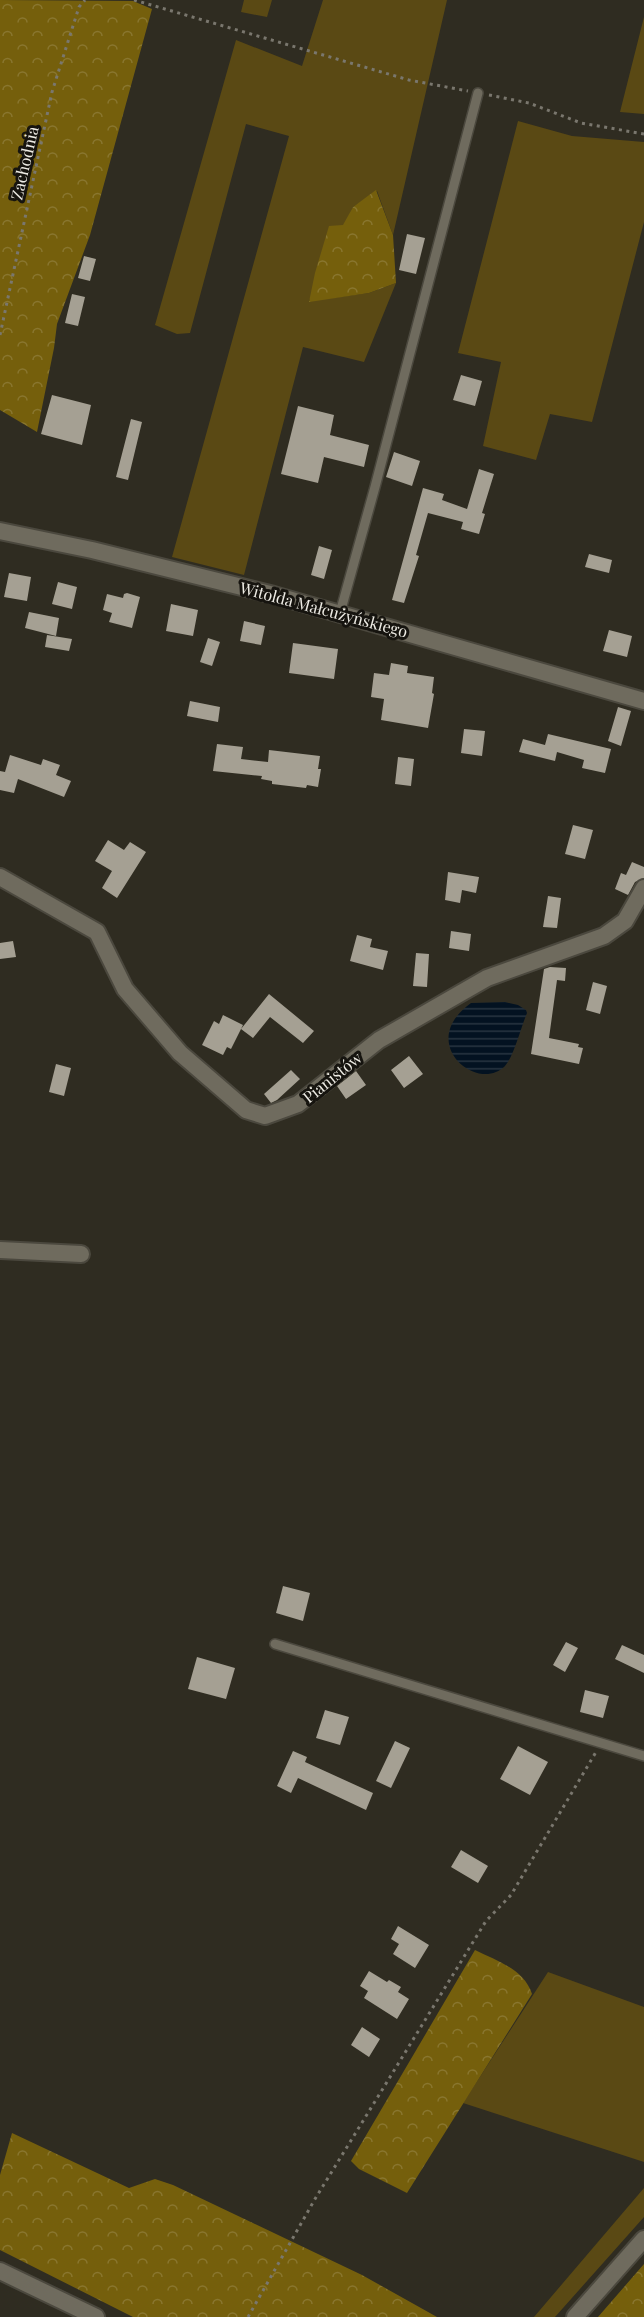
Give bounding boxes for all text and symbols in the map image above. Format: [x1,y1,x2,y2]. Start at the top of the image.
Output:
street label: Zachodnia [5,124,43,202]
street label: Witolda Małcużyńskiego [237,576,410,642]
street label: Pianistów [298,1046,366,1107]

